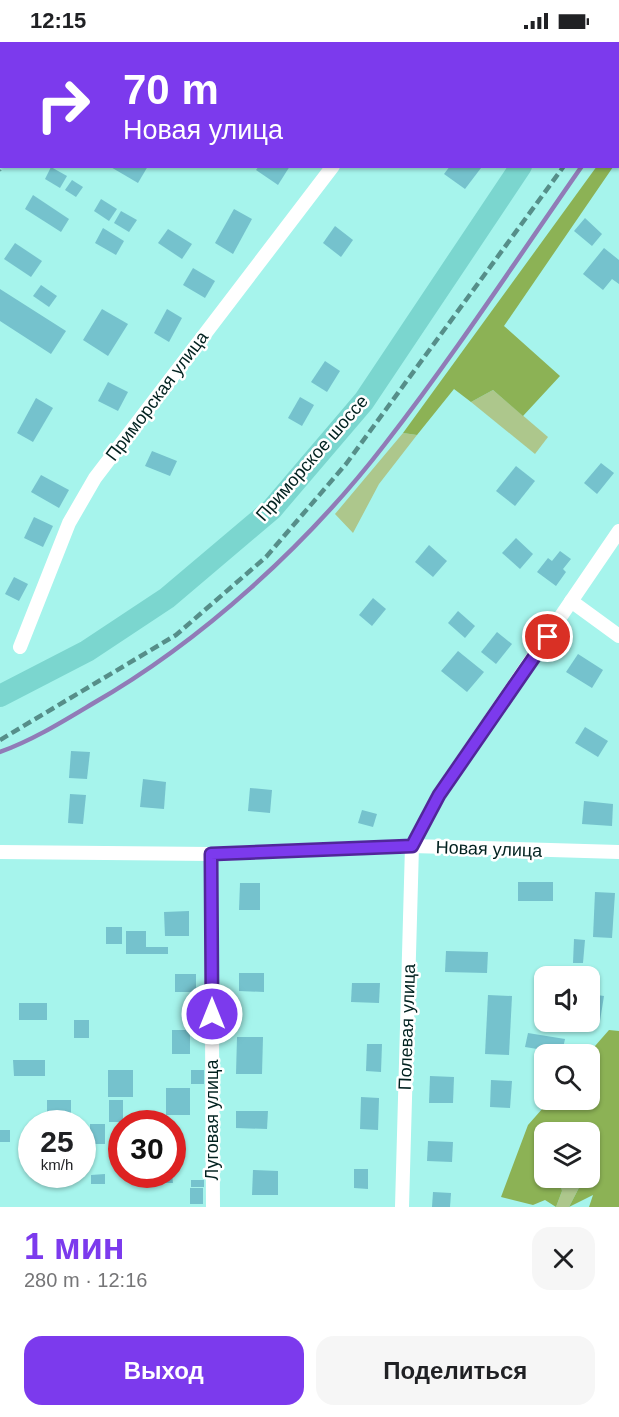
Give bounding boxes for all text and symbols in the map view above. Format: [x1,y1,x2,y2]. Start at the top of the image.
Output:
text: 12:15 [30,8,86,33]
icon: right [24,66,102,144]
text: 70 m [123,66,219,113]
text: Новая улица [123,115,283,145]
street label: Приморская улица [102,327,213,465]
street label: Приморское шоссе [252,391,372,525]
pin [522,611,573,662]
icon: arrive [531,620,564,653]
street label: Новая улица [435,837,544,861]
street label: Полевая улица [395,962,419,1091]
map controls [534,966,600,1188]
button: sound [534,966,600,1032]
position arrow [180,982,244,1046]
button: search [534,1044,600,1110]
street label: Луговая улица [202,1059,222,1180]
speed limit sign: 30 [108,1110,186,1188]
button: layers [534,1122,600,1188]
text: 25 [40,1125,74,1158]
text: km/h [41,1156,73,1173]
text: 1 мин [24,1226,125,1267]
button: close [532,1227,595,1290]
text: 280 m · 12:16 [24,1269,147,1291]
button: Выход [24,1336,304,1405]
button: Поделиться [316,1336,595,1405]

